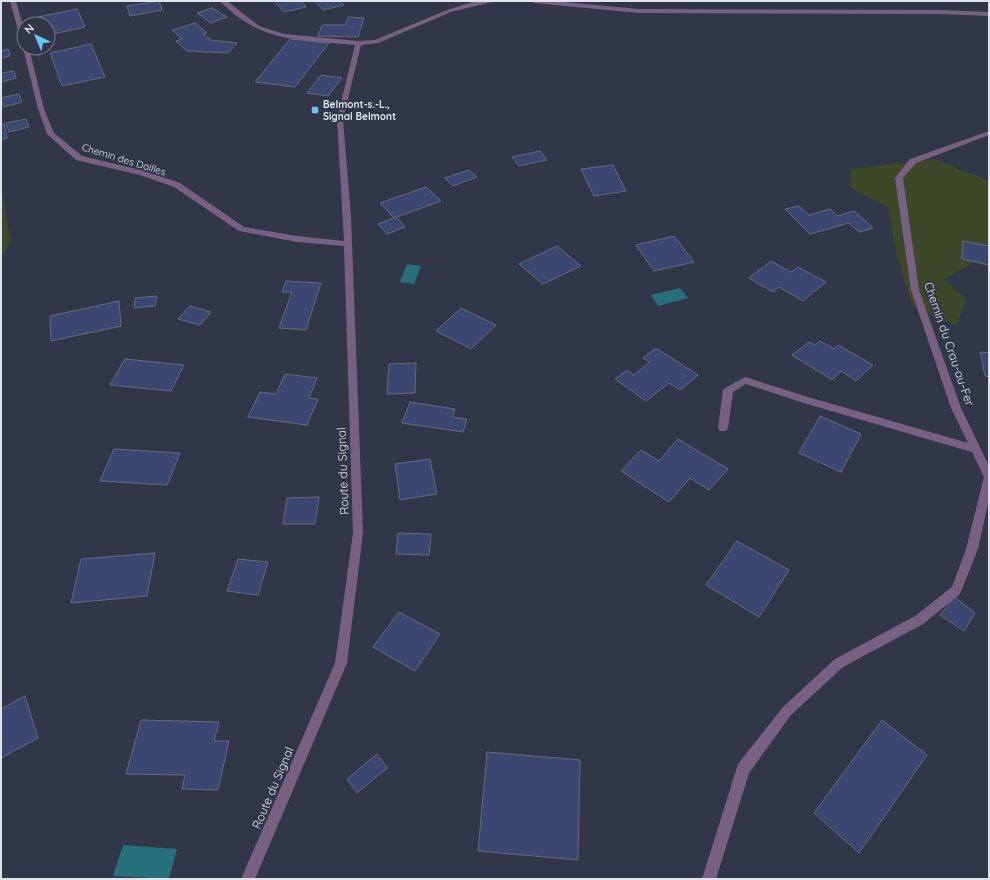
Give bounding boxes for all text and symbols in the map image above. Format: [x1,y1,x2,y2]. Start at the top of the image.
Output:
north arrow [16,16,56,56]
text: N [21,21,37,37]
place label: Belmont-s.-L., Signal Belmont [323,98,396,123]
marker: Belmont-s.-L., Signal Belmont [310,105,320,115]
street label: Chemin des Dailles [80,141,168,178]
street label: Chemin du Crau-au-Fer [921,280,978,408]
street label: Route du Signal [333,427,352,515]
street label: Route du Signal [249,745,297,831]

